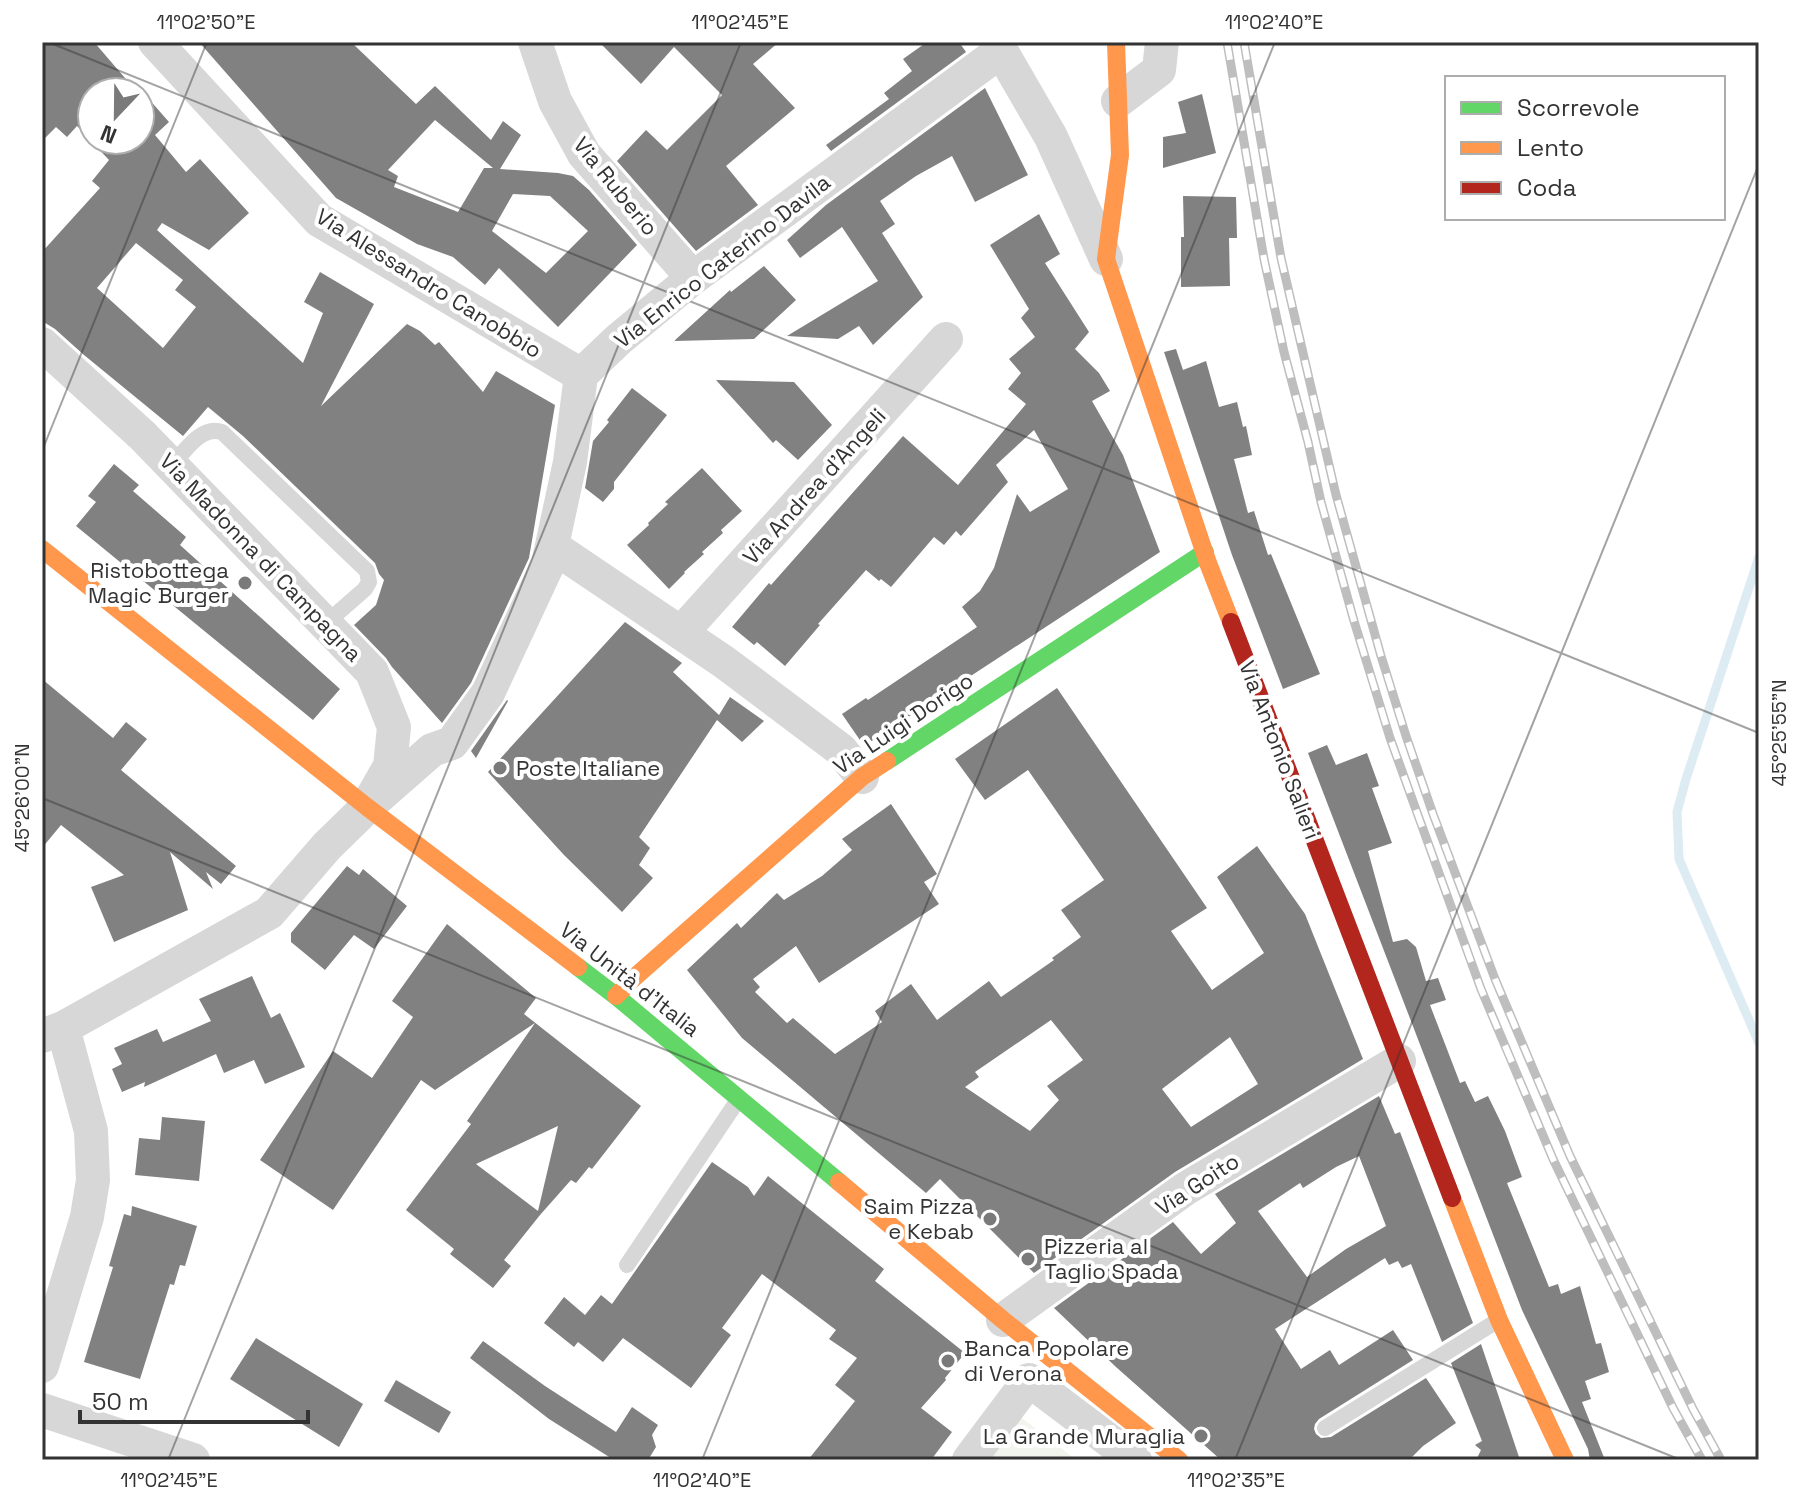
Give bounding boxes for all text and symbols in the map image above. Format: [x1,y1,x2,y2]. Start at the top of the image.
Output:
text: 11°02'50"E [157,9,255,35]
text: 11°02'45"E [691,9,789,35]
text: 11°02'40"E [1225,9,1323,35]
north arrow [76,76,156,156]
legend [1445,76,1725,220]
text: Scorrevole [1517,92,1640,123]
text: N [96,119,121,150]
street label: Via Ruberio [568,131,664,241]
text: Lento [1517,132,1584,163]
street label: Via Enrico Caterino Davila [608,168,836,354]
text: Coda [1517,172,1577,203]
street label: Via Alessandro Canobbio [311,202,547,364]
street label: Via Andrea d'Angeli [736,402,892,570]
street label: Via Madonna di Campagna [154,447,368,667]
place label: Ristobottega Magic Burger [88,556,229,609]
marker: Ristobottega Magic Burger [236,574,254,592]
street label: Via Antonio Salieri [1233,657,1327,843]
street label: Via Luigi Dorigo [828,666,978,780]
text: 45°25'55"N [1766,680,1792,786]
text: 45°26'00"N [9,744,35,852]
place label: Poste Italiane [516,754,660,782]
marker: Poste Italiane [491,759,509,777]
street label: Via Unità d'Italia [554,916,706,1043]
street label: Via Goito [1150,1147,1244,1221]
place label: Saim Pizza e Kebab [864,1192,974,1245]
marker: Saim Pizza e Kebab [981,1210,999,1228]
place label: Pizzeria al Taglio Spada [1044,1232,1179,1285]
marker: Pizzeria al Taglio Spada [1019,1250,1037,1268]
place label: Banca Popolare di Verona [964,1334,1129,1387]
marker: Banca Popolare di Verona [939,1352,957,1370]
scale bar [80,1374,308,1424]
text: 50 m [92,1386,149,1417]
place label: La Grande Muraglia [983,1422,1185,1450]
marker: La Grande Muraglia [1192,1427,1210,1445]
text: 11°02'45"E [120,1467,218,1493]
text: 11°02'40"E [653,1467,751,1493]
text: 11°02'35"E [1187,1467,1285,1493]

